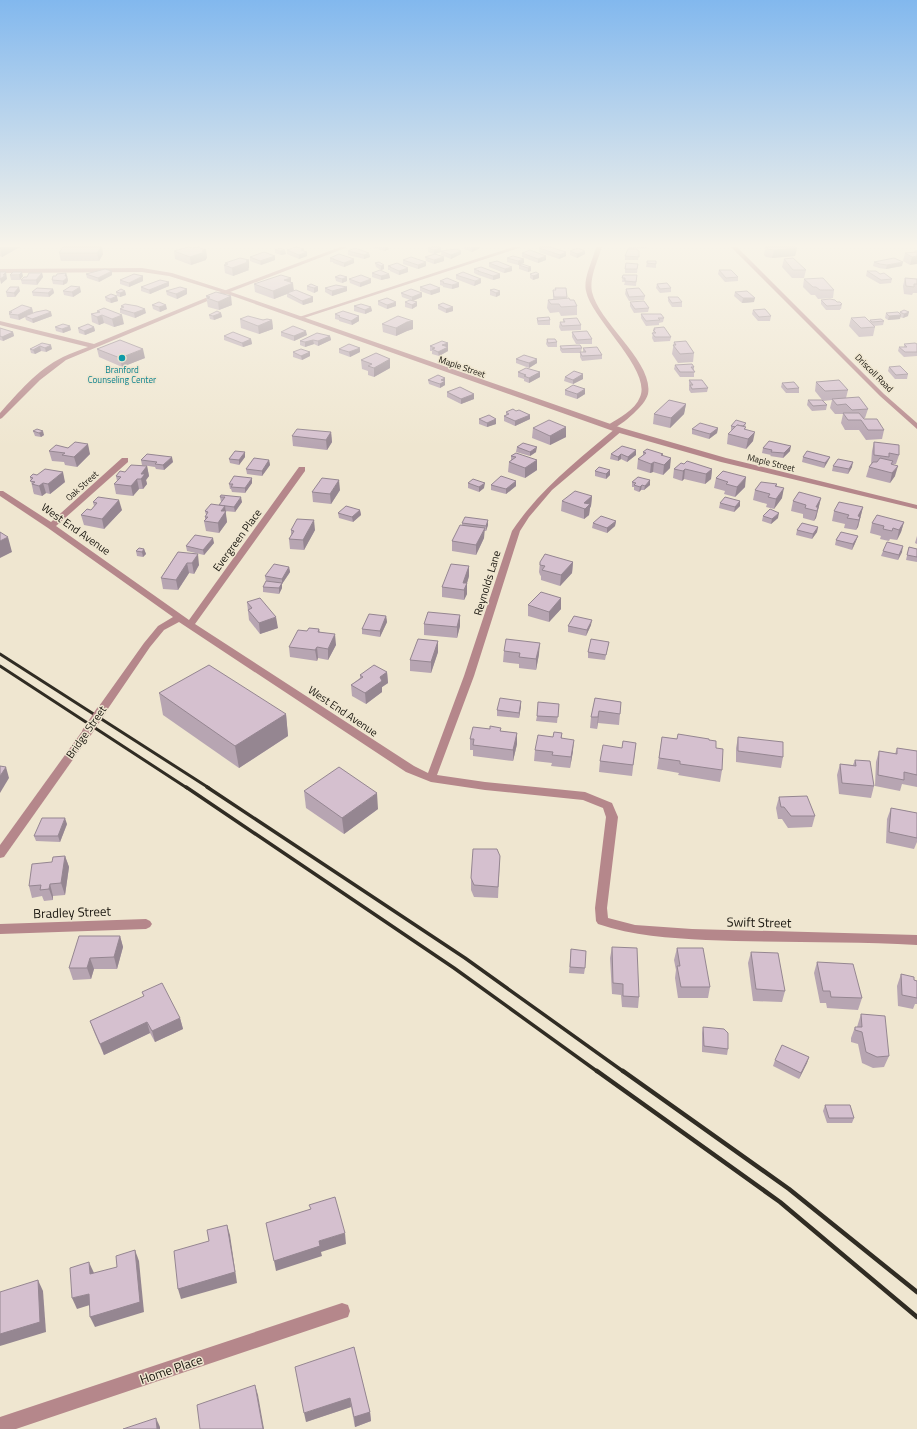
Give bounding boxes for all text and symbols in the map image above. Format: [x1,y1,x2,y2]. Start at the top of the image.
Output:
street label: Driscoll Road [852,351,897,395]
street label: Maple Street [437,352,488,381]
marker: Branford Counseling Center [117,353,127,363]
place label: Branford Counseling Center [88,363,156,386]
street label: Maple Street [746,450,797,475]
street label: Oak Street [62,467,101,504]
street label: West End Avenue [38,499,114,559]
street label: Evergreen Place [209,505,266,575]
street label: Reynolds Lane [470,548,505,618]
street label: West End Avenue [305,682,381,741]
street label: Bridge Street [62,702,110,761]
street label: Bradley Street [33,901,112,923]
street label: Swift Street [726,911,792,933]
street label: Home Place [137,1349,205,1389]

